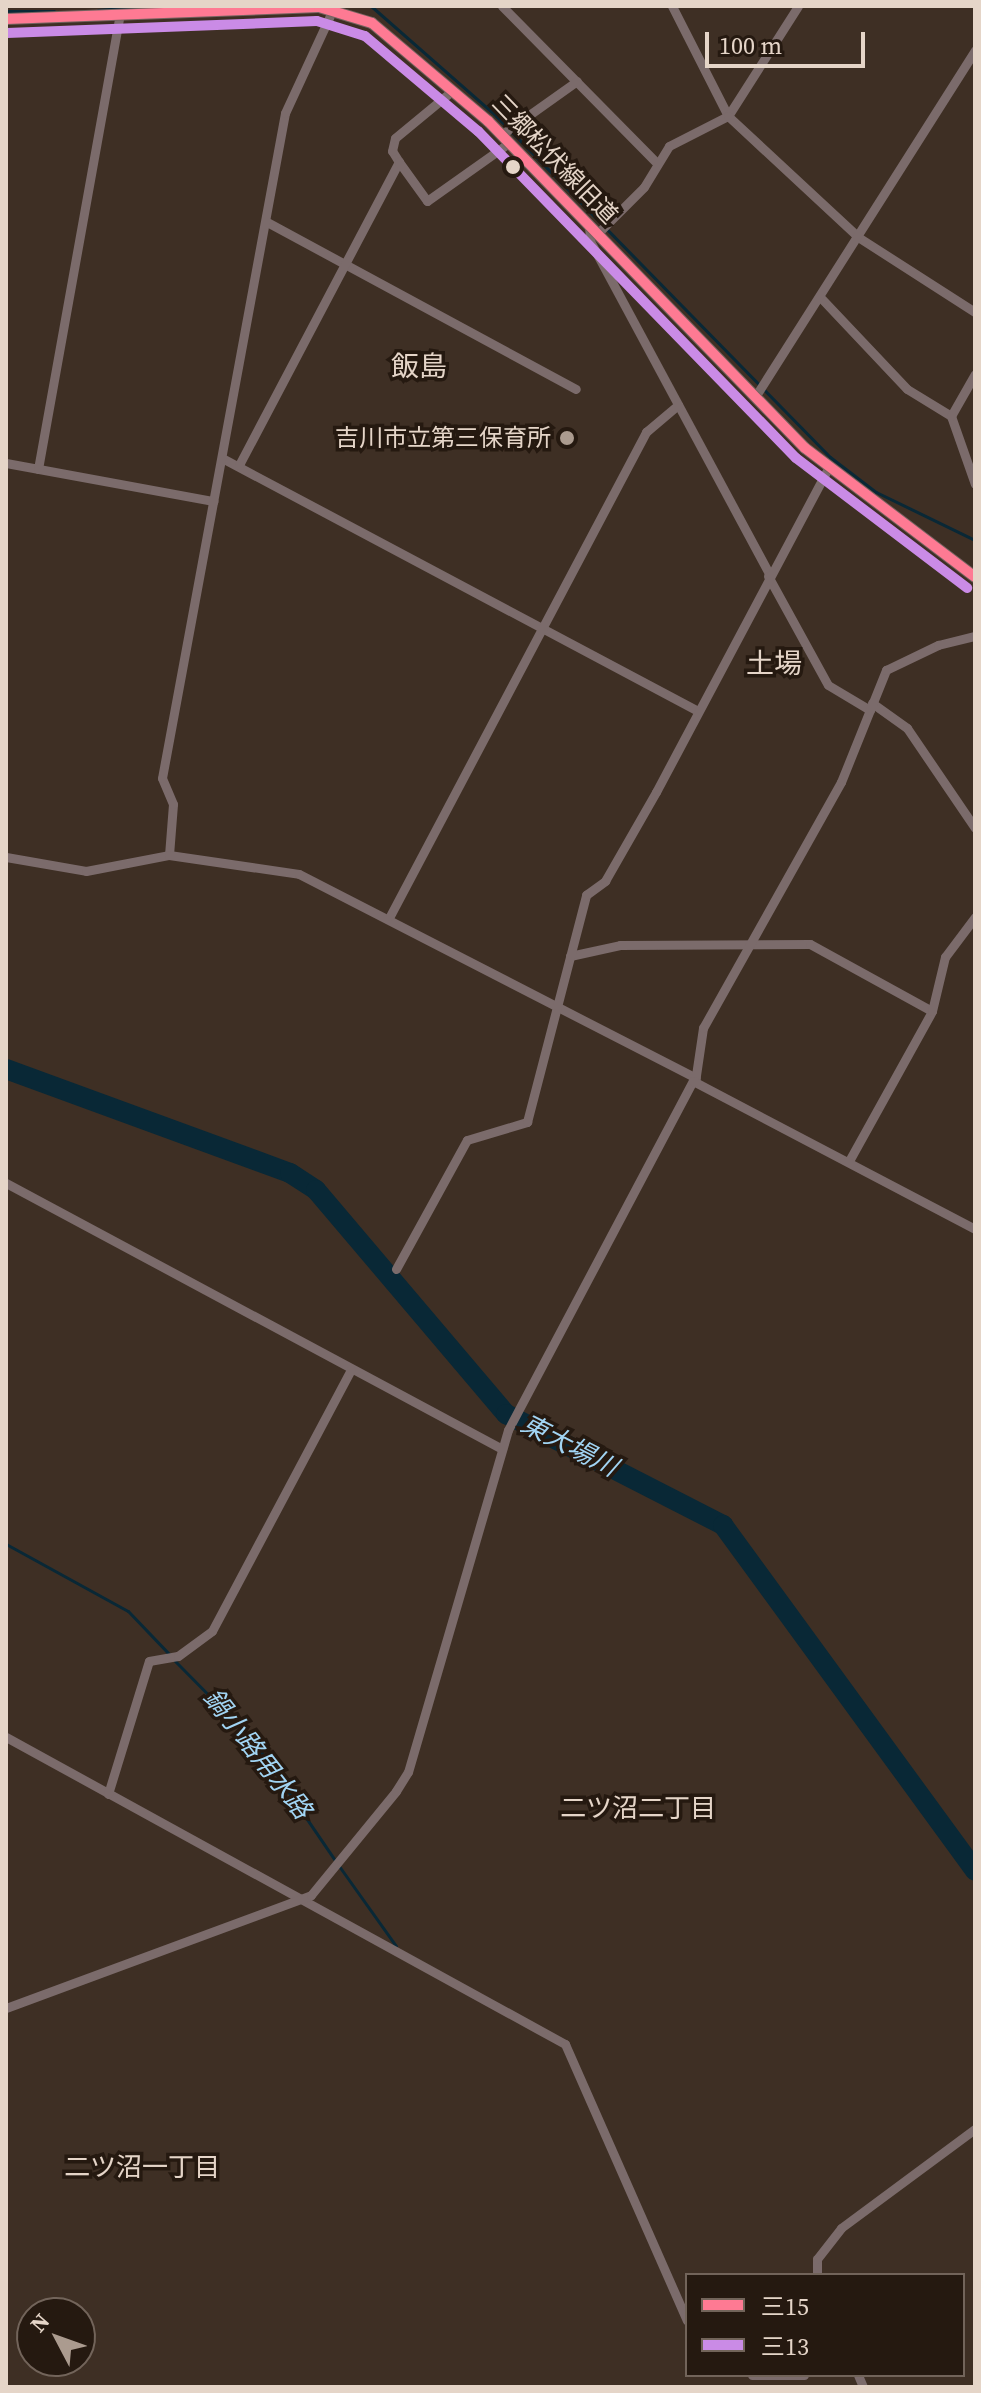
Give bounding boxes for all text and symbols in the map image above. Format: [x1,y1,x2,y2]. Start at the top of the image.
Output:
scale bar [709,16,869,66]
text: 100 m [719,29,782,62]
street label: 三郷松伏線旧道 [486,89,624,229]
unlabelled marker [505,159,521,175]
district label: 飯島 [391,349,447,383]
place label: 吉川市立第三保育所 [335,424,551,452]
marker: 吉川市立第三保育所 [558,429,576,447]
district label: 土場 [746,646,802,680]
water label: 東大場川 [516,1408,622,1484]
water label: 鍋小路用水路 [197,1683,317,1825]
district label: 二ツ沼二丁目 [560,1793,716,1825]
district label: 二ツ沼一丁目 [64,2152,220,2184]
legend [685,2273,965,2377]
text: 三15 [761,2290,809,2323]
north arrow [16,2297,96,2377]
text: N [23,2307,56,2338]
text: 三13 [761,2330,809,2363]

